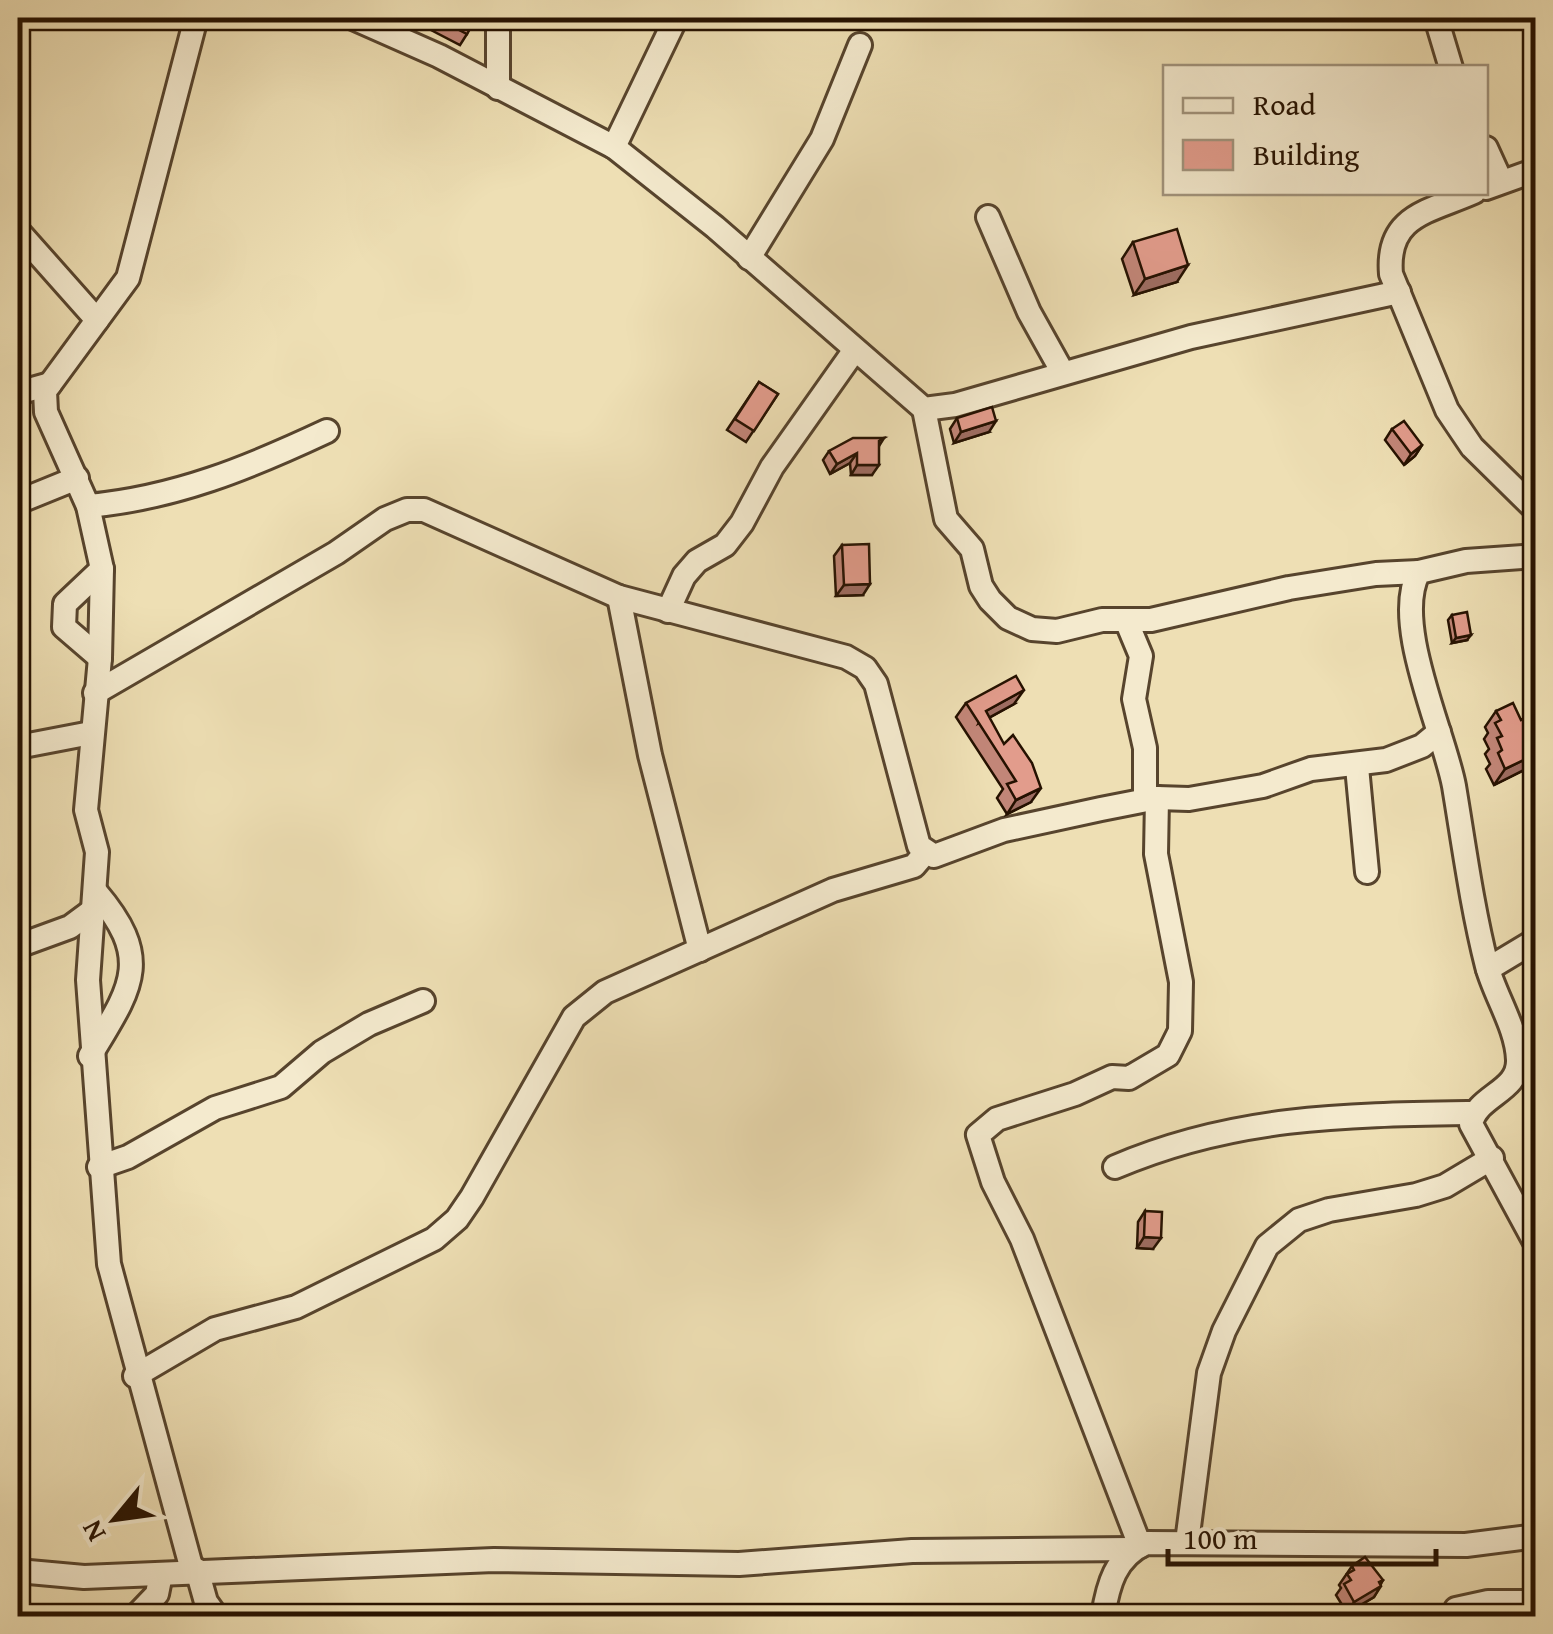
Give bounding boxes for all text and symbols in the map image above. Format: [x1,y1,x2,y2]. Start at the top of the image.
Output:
legend [1163,65,1488,195]
text: Road [1253,82,1316,126]
text: Building [1253,132,1359,176]
north arrow [65,1469,165,1569]
scale bar [1168,1504,1436,1566]
text: N [70,1513,115,1549]
text: 100 m [1183,1516,1258,1560]

